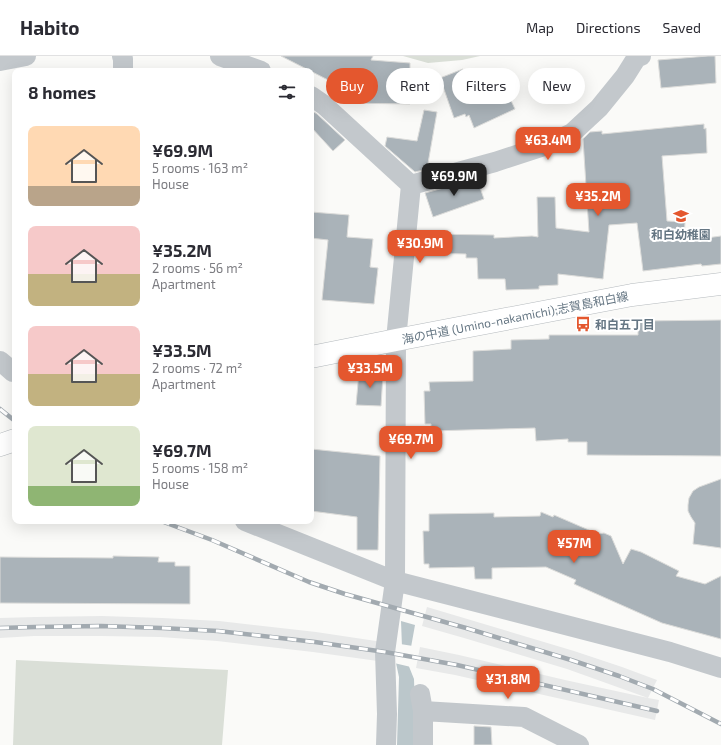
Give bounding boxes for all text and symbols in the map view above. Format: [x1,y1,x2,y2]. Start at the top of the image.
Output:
text: Habito [20,16,80,39]
text: Map [526,19,554,36]
text: Directions [576,19,641,36]
text: Saved [663,19,701,36]
chip: Buy [326,68,378,104]
chip: Rent [386,68,444,104]
chip: Filters [452,68,520,104]
chip: New [528,68,585,104]
icon: filters [276,81,298,103]
text: 8 homes [28,82,96,102]
pin: ¥63.4M [515,127,581,161]
text: ¥63.4M [525,132,571,148]
text: ¥69.9M [152,140,213,160]
icon: home [60,142,108,190]
text: 5 rooms · 163 m² [152,160,248,176]
pin: ¥69.9M [421,163,487,197]
text: ¥69.9M [431,168,477,184]
text: House [152,176,189,192]
pin: ¥35.2M [565,183,631,217]
text: ¥35.2M [575,188,621,204]
school or university icon: 和白幼稚園 [672,207,690,225]
place label: 和白幼稚園 [651,227,711,241]
pin: ¥30.9M [387,230,453,264]
text: ¥30.9M [397,235,443,251]
text: ¥35.2M [152,240,212,260]
icon: home [60,242,108,290]
text: 2 rooms · 56 m² [152,260,243,276]
text: Apartment [152,276,216,292]
street label: 海の中道 (Umino-nakamichi);志賀島和白線 [401,288,629,346]
bus stop icon: 和白五丁目 [574,315,592,333]
place label: 和白五丁目 [595,317,655,331]
text: ¥33.5M [152,340,212,360]
icon: home [60,342,108,390]
pin: ¥33.5M [337,355,403,389]
text: 2 rooms · 72 m² [152,360,243,376]
text: ¥33.5M [347,360,393,376]
text: Apartment [152,376,216,392]
pin: ¥69.7M [378,426,444,460]
text: ¥69.7M [388,431,434,447]
text: ¥69.7M [152,440,211,460]
icon: home [60,442,108,490]
text: 5 rooms · 158 m² [152,460,248,476]
text: House [152,476,189,492]
pin: ¥57M [550,530,598,564]
text: ¥57M [557,535,591,551]
pin: ¥31.8M [475,666,541,700]
text: ¥31.8M [486,671,530,687]

